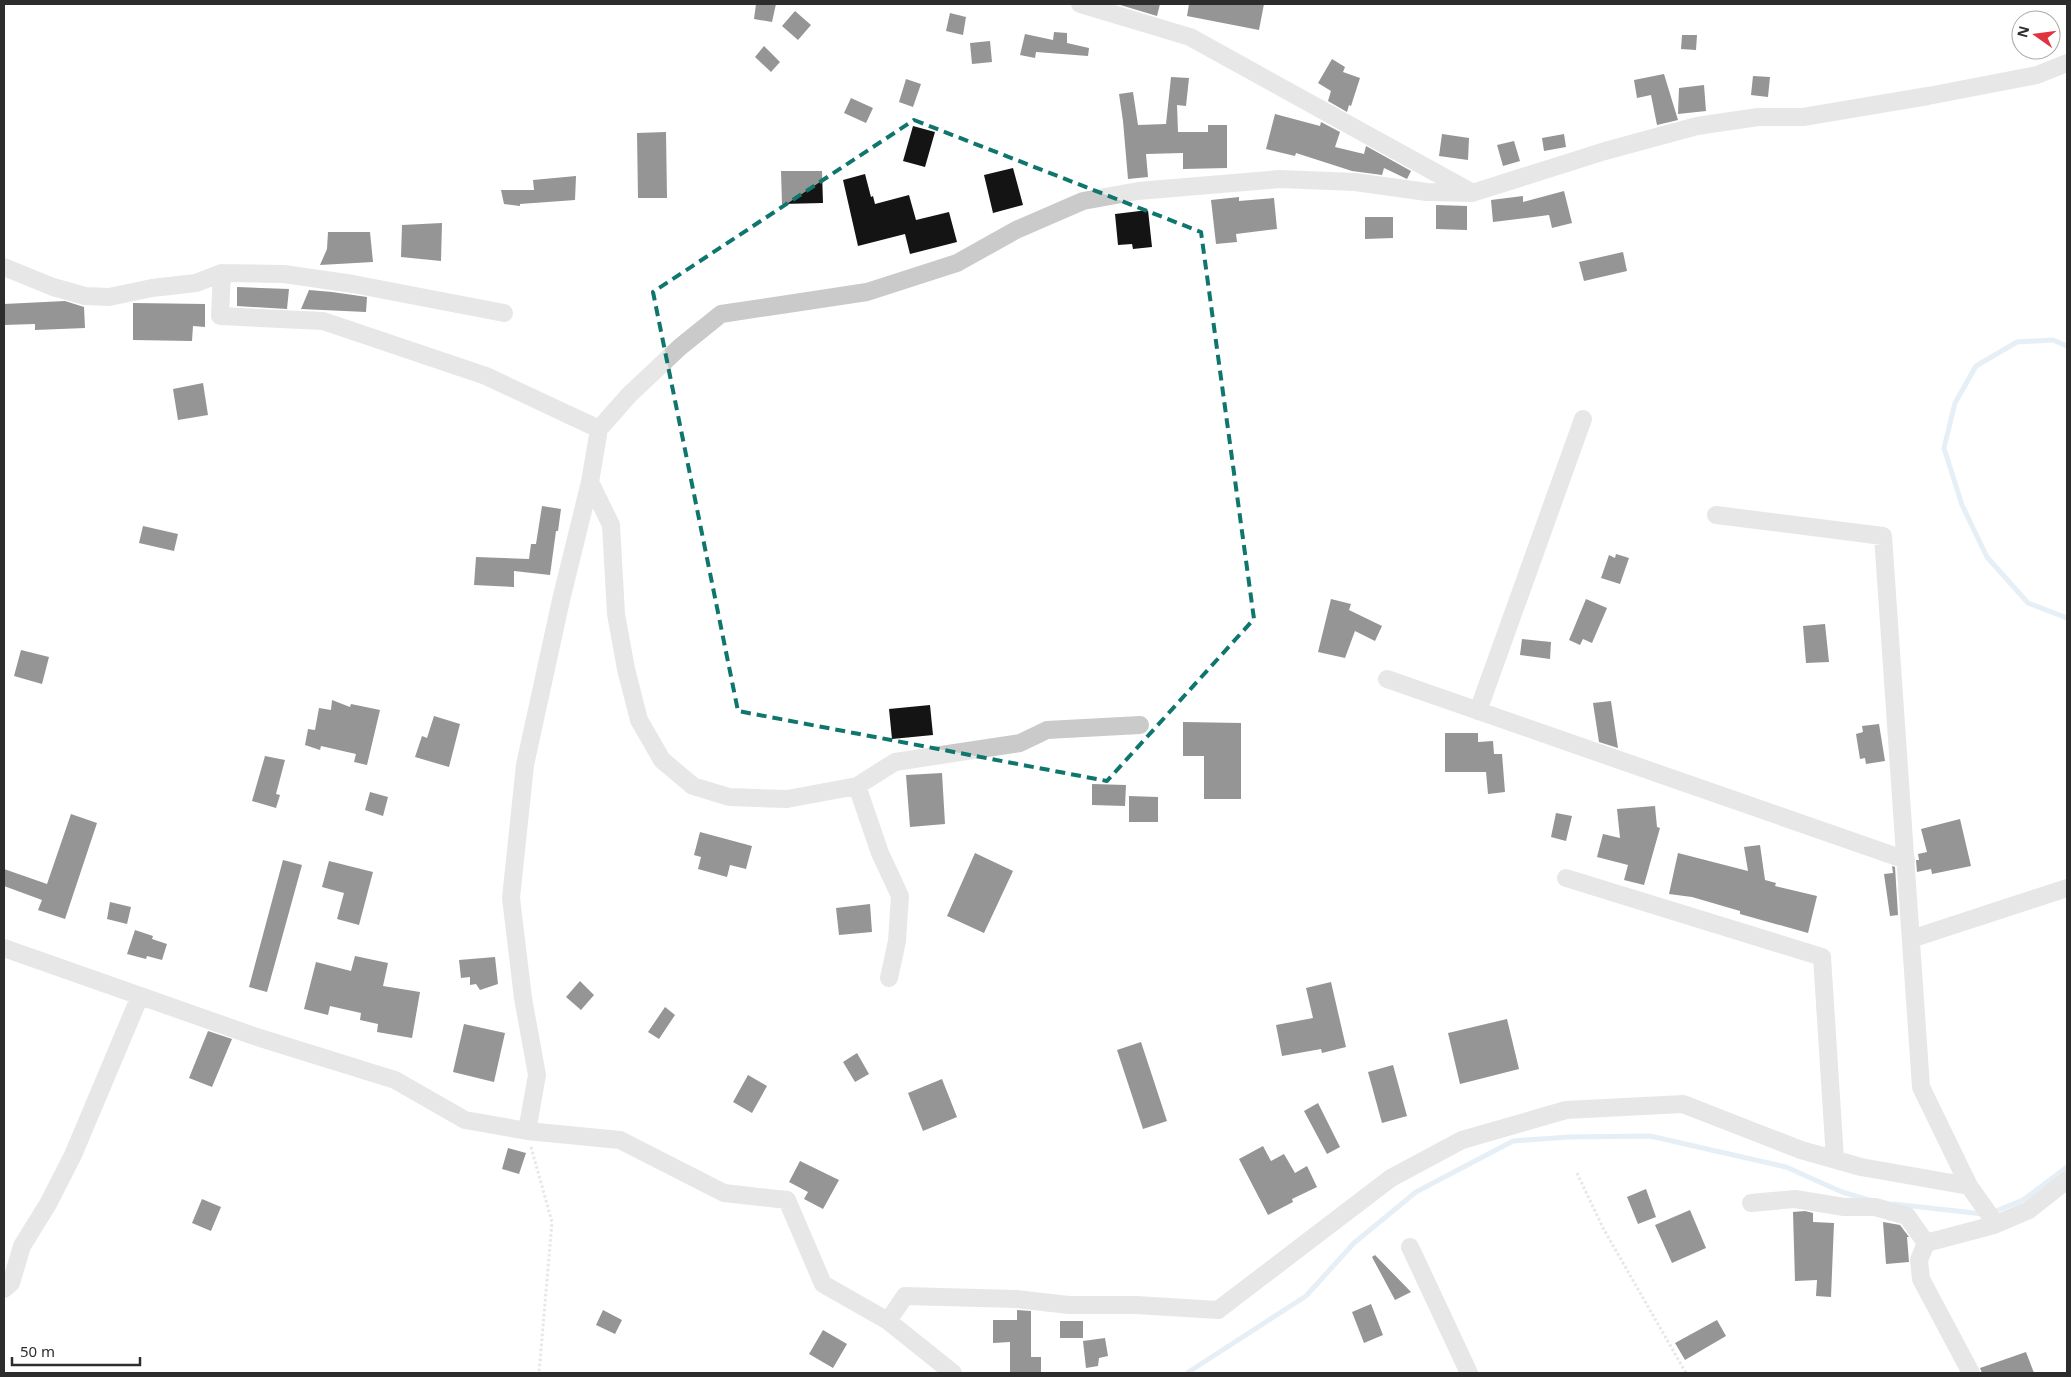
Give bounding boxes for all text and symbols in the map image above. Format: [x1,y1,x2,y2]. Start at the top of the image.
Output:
north arrow [2011,10,2061,60]
text: N [2012,24,2033,40]
scale bar [12,1334,140,1366]
text: 50 m [20,1341,55,1361]

